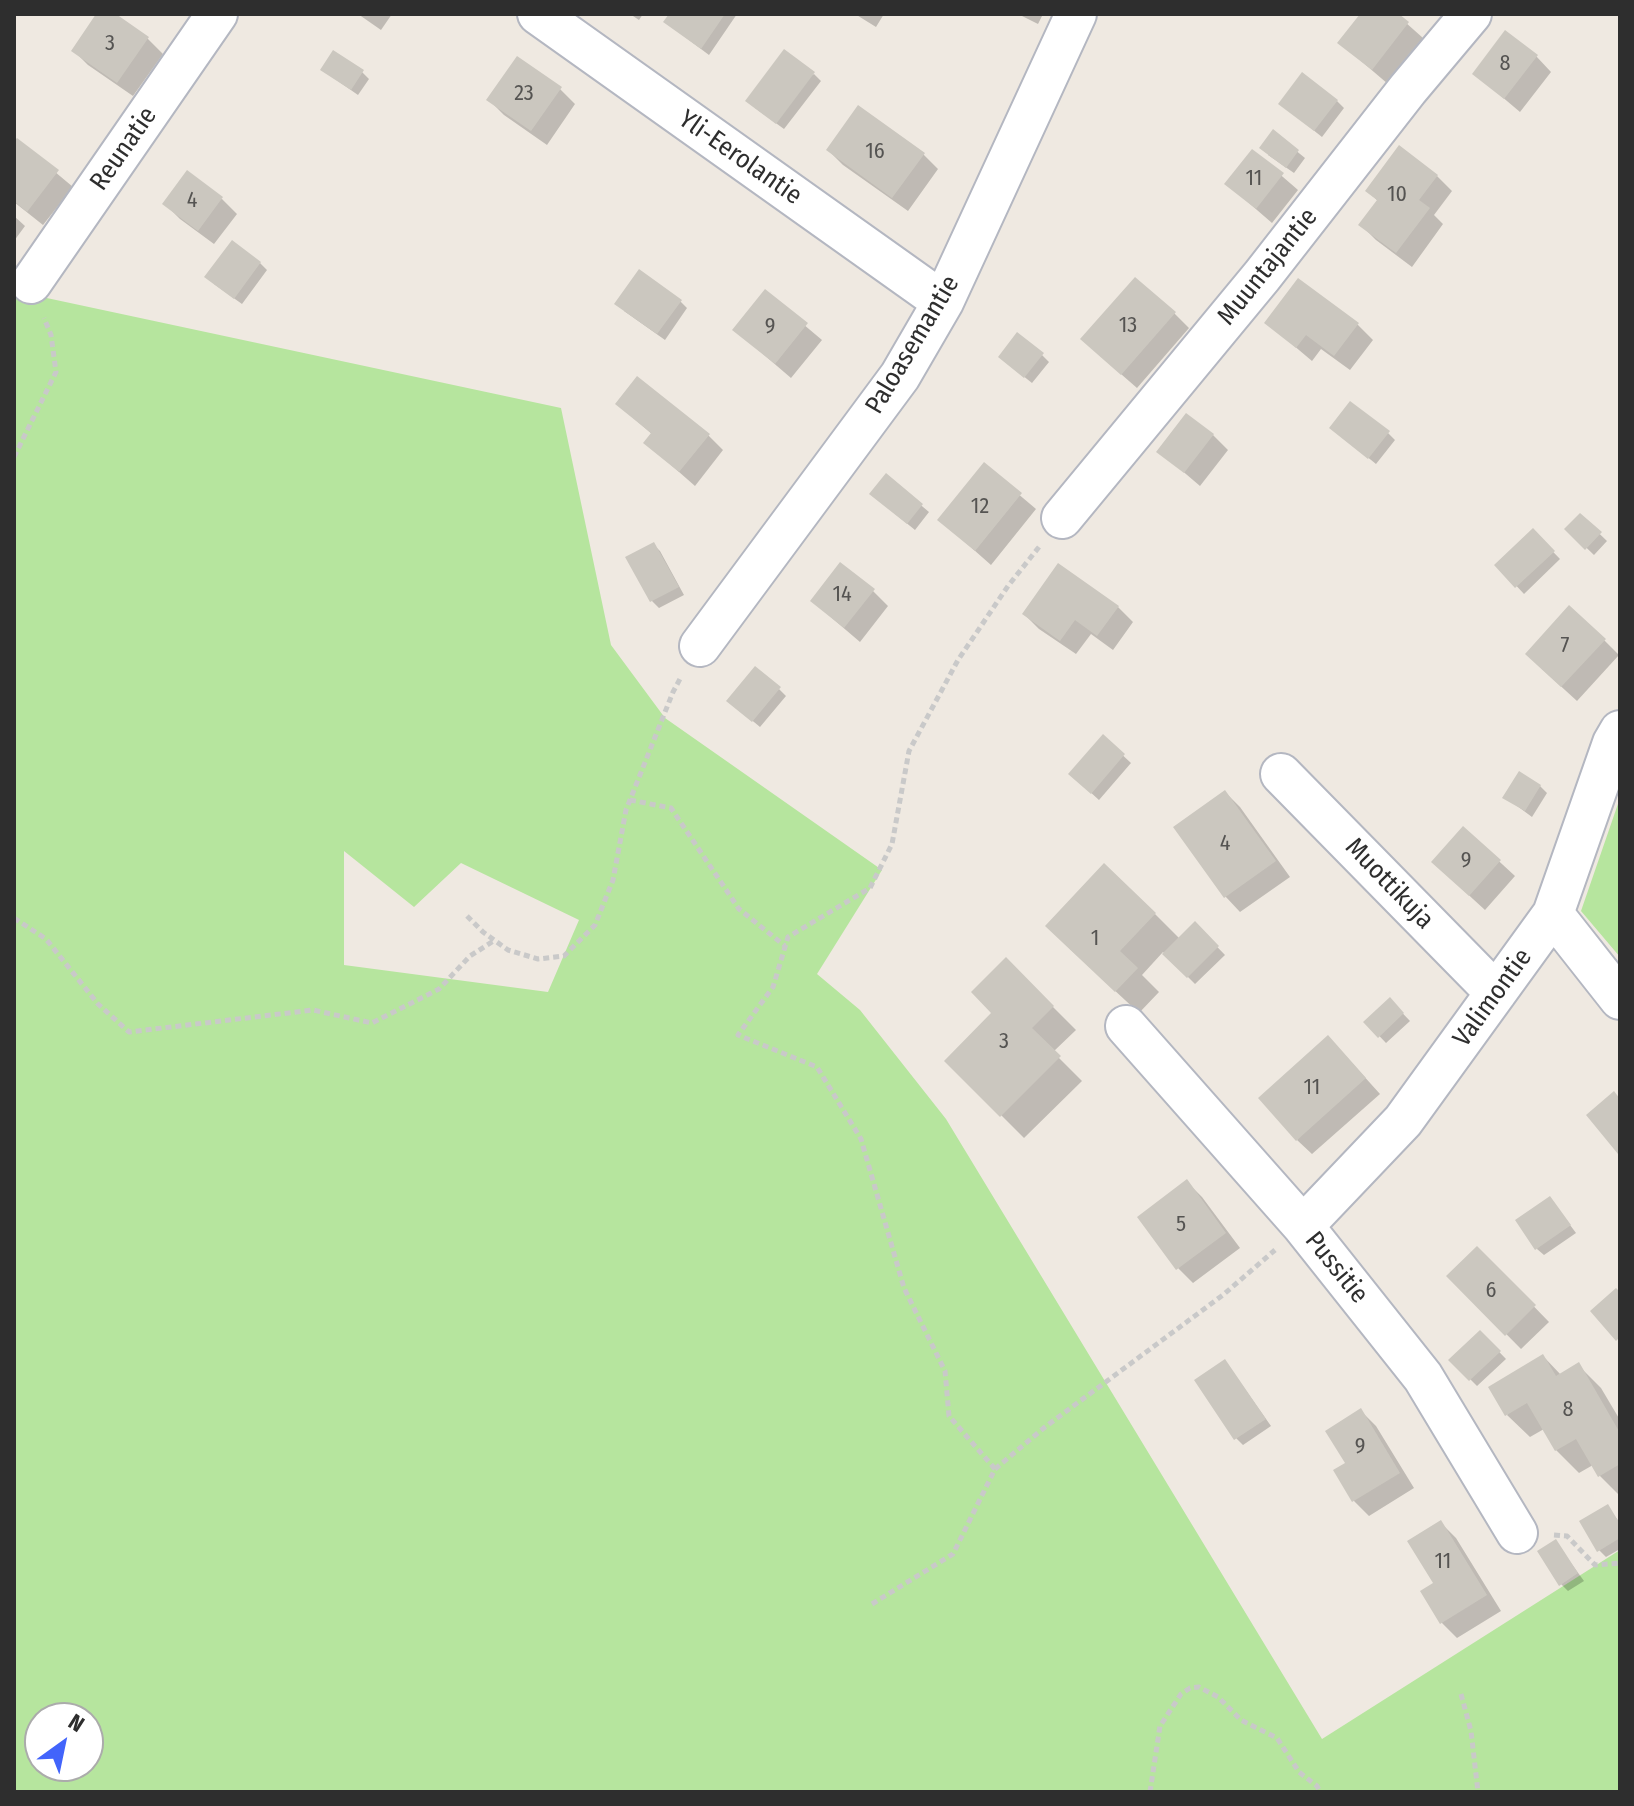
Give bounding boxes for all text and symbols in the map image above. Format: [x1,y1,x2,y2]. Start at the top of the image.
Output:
house number: 3 [105,31,115,57]
house number: 8 [1500,51,1510,77]
house number: 23 [514,81,534,107]
street label: Reunatie [84,101,164,197]
street label: Yli-Eerolantie [672,104,808,212]
house number: 16 [865,139,885,165]
house number: 11 [1246,166,1262,192]
house number: 10 [1387,182,1407,208]
house number: 4 [187,188,197,214]
street label: Muuntajantie [1211,202,1325,332]
street label: Paloasemantie [860,270,966,420]
house number: 13 [1119,313,1137,339]
house number: 9 [765,314,775,340]
house number: 12 [971,494,989,520]
house number: 14 [832,582,852,608]
house number: 7 [1561,633,1569,659]
house number: 4 [1220,831,1230,857]
street label: Muottikuja [1338,832,1440,936]
house number: 9 [1461,848,1471,874]
house number: 1 [1091,926,1099,952]
street label: Valimontie [1447,943,1539,1053]
house number: 3 [999,1029,1009,1055]
house number: 11 [1304,1075,1320,1101]
house number: 5 [1176,1212,1186,1238]
street label: Pussitie [1298,1226,1374,1310]
house number: 6 [1486,1278,1496,1304]
house number: 8 [1563,1397,1573,1423]
house number: 9 [1355,1434,1365,1460]
house number: 11 [1435,1549,1451,1575]
north arrow [24,1702,104,1782]
text: N [63,1708,89,1738]

